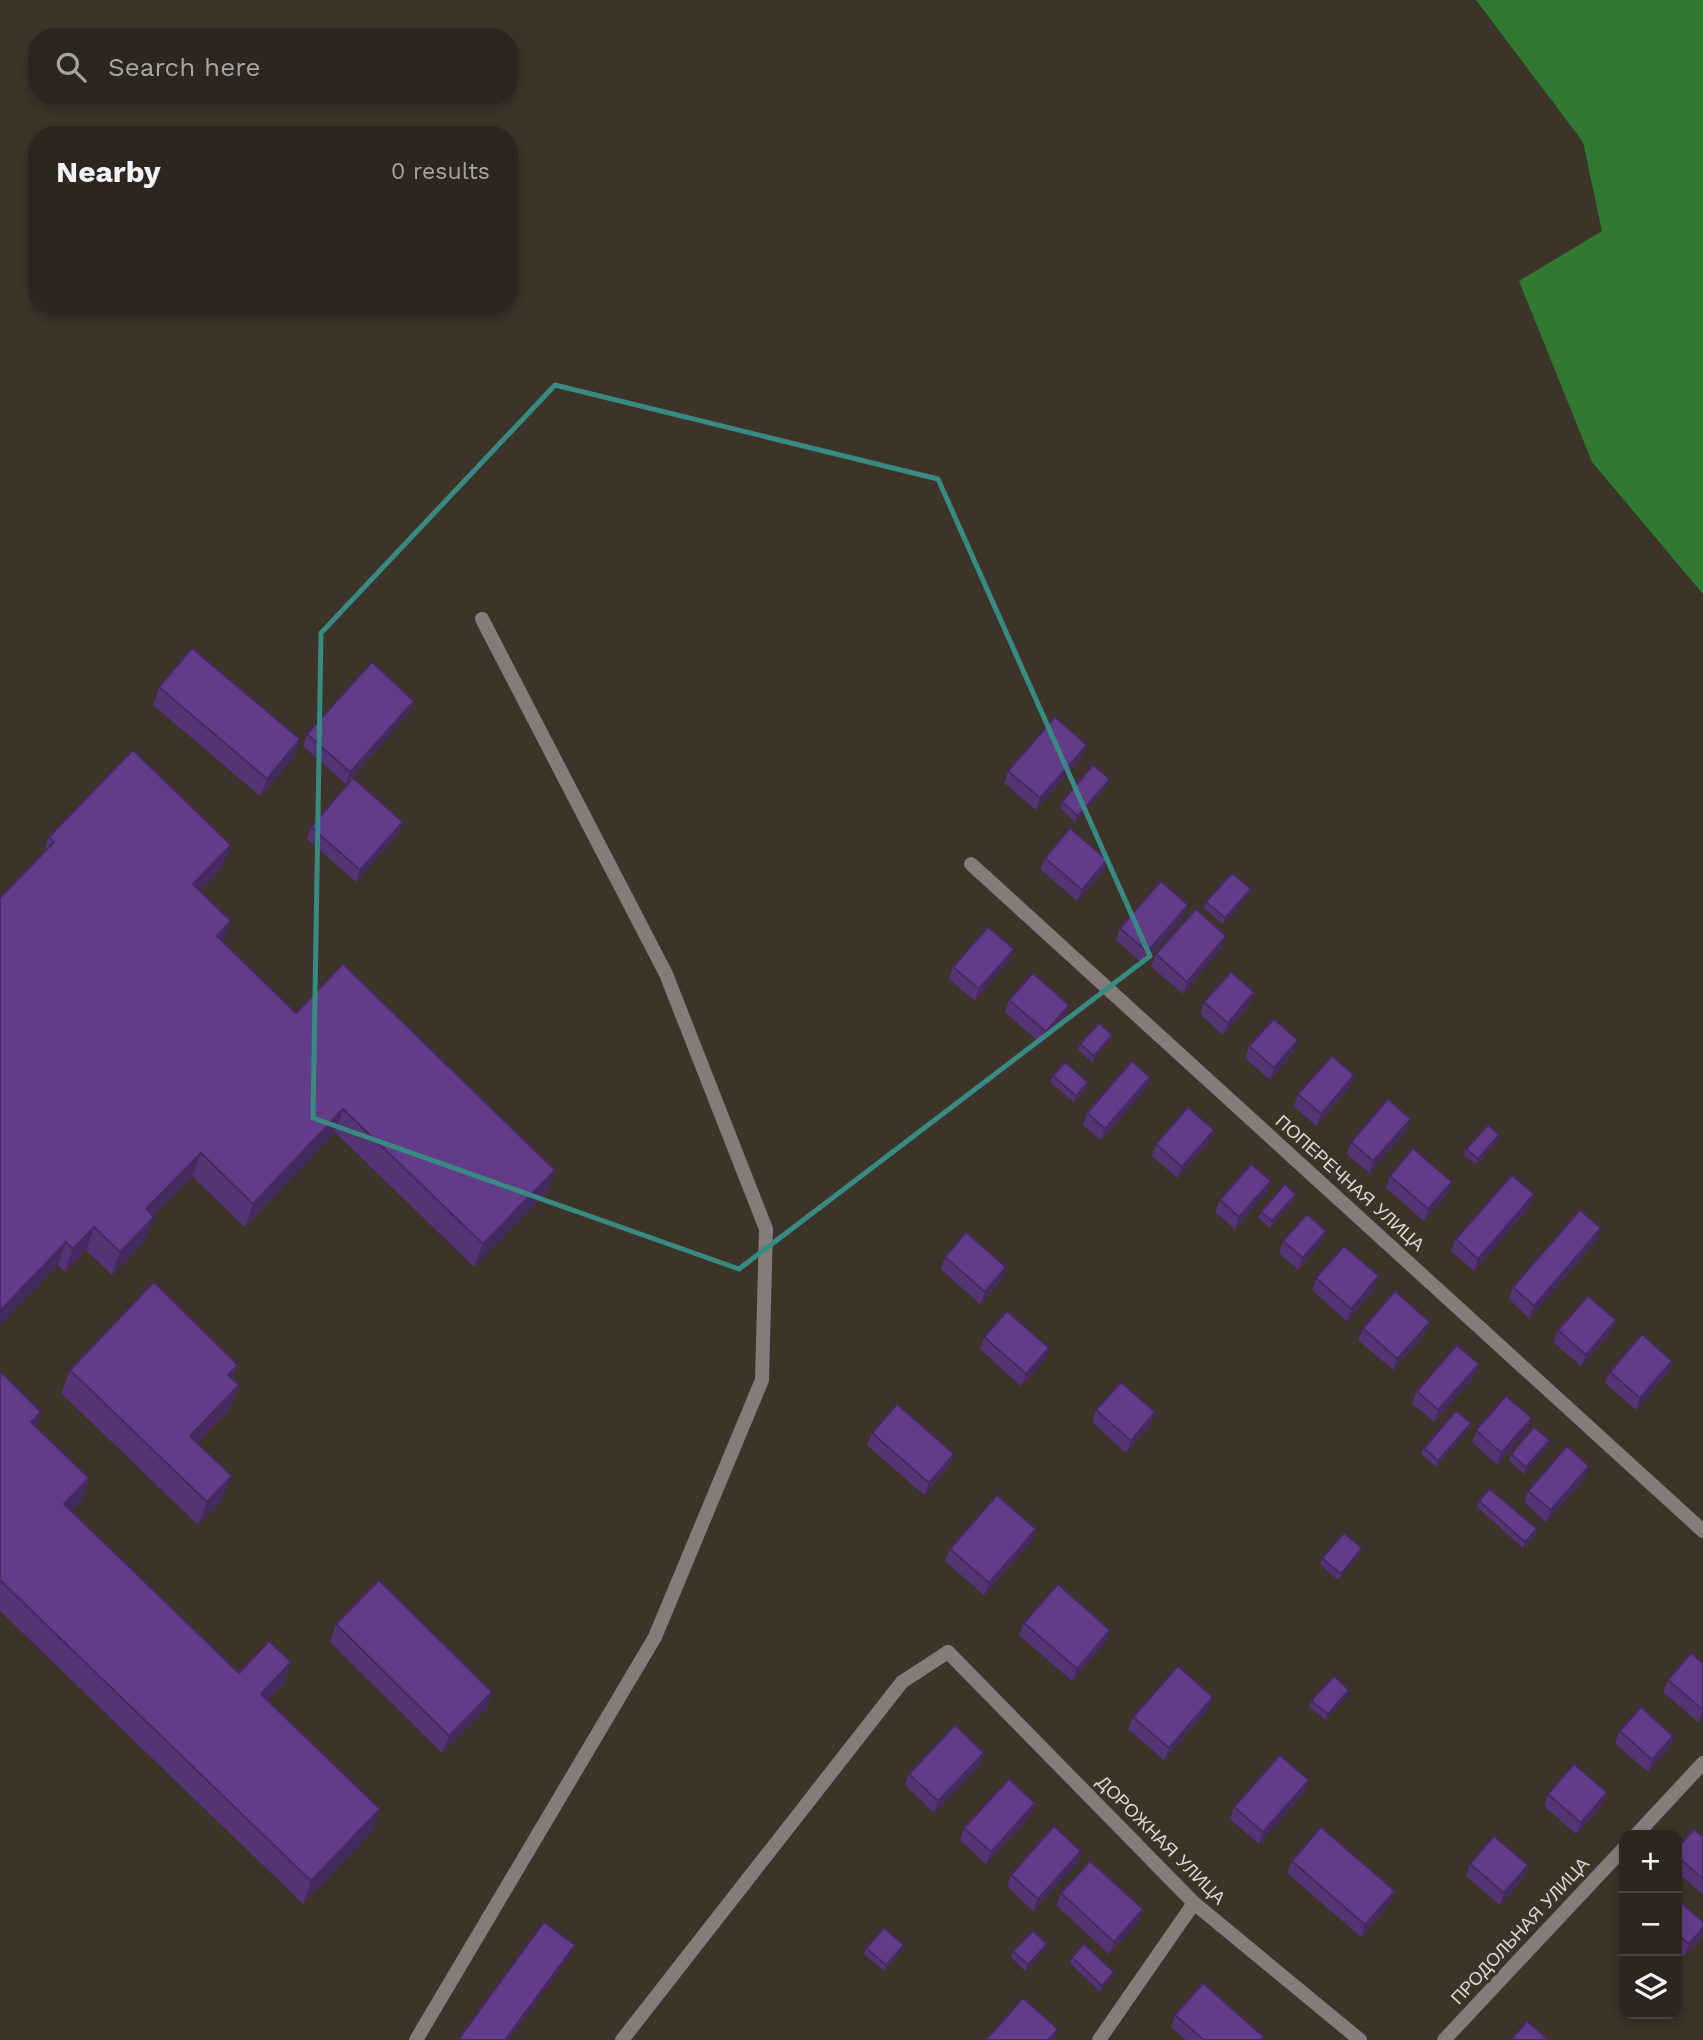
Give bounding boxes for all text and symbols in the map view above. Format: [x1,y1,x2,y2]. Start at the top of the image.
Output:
search box [28,28,518,105]
icon: search [52,48,90,86]
text: Search here [108,52,260,82]
text: Nearby [56,154,161,189]
text: 0 results [391,158,490,185]
street label: ПОПЕРЕЧНАЯ УЛИЦА [1272,1110,1429,1255]
street label: ДОРОЖНАЯ УЛИЦА [1093,1771,1230,1908]
map controls [1619,1830,1682,2019]
button: + [1619,1830,1682,1893]
street label: ПРОДОЛЬНАЯ УЛИЦА [1446,1853,1593,2008]
button: − [1619,1893,1682,1956]
button: layers [1619,1956,1682,2019]

